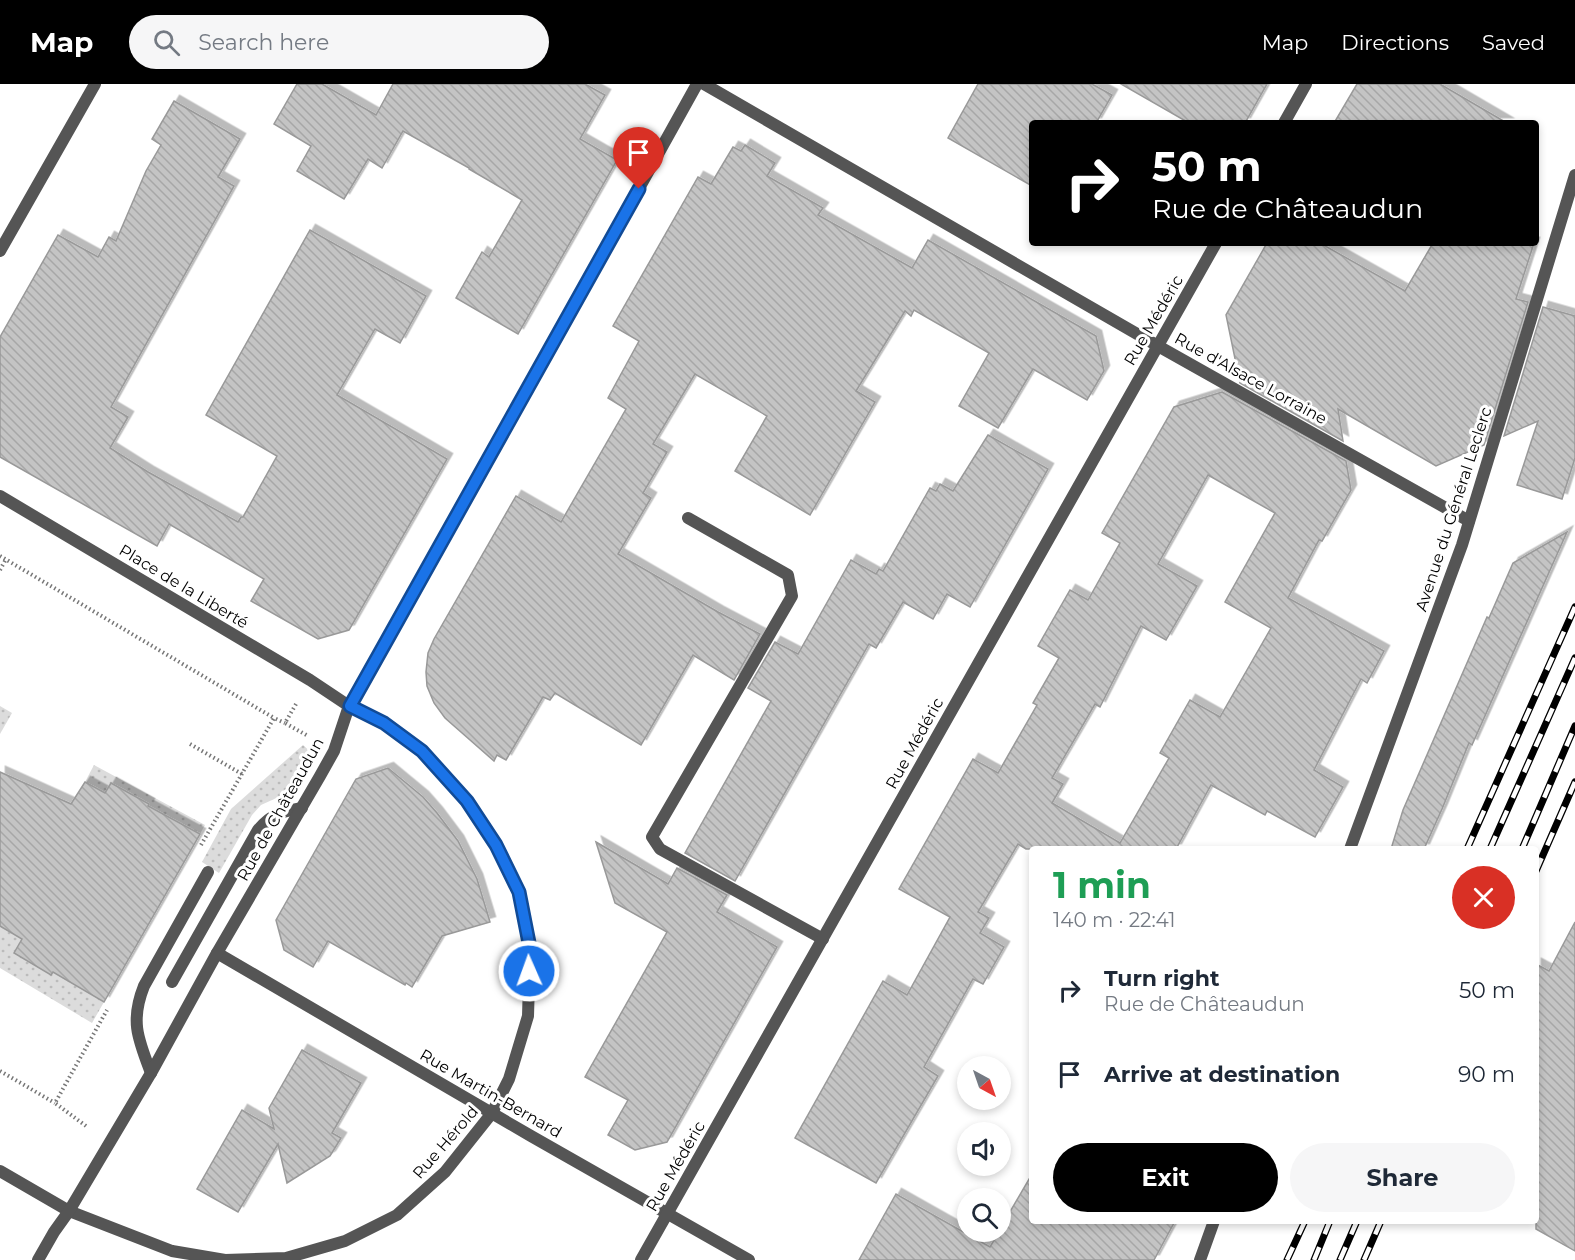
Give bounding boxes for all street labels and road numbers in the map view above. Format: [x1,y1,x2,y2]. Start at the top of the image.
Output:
street label: Rue Médéric [1120,272,1187,369]
street label: Rue d'Alsace Lorraine [1171,329,1330,428]
street label: Avenue du Général Leclerc [1411,405,1496,614]
street label: Place de la Liberté [116,540,252,633]
street label: Rue Médéric [882,694,947,792]
street label: Rue de Châteaudun [233,734,328,884]
street label: Rue Martin-Bernard [416,1045,565,1142]
street label: Rue Hérold [409,1102,482,1183]
street label: Rue Médéric [642,1118,709,1215]

